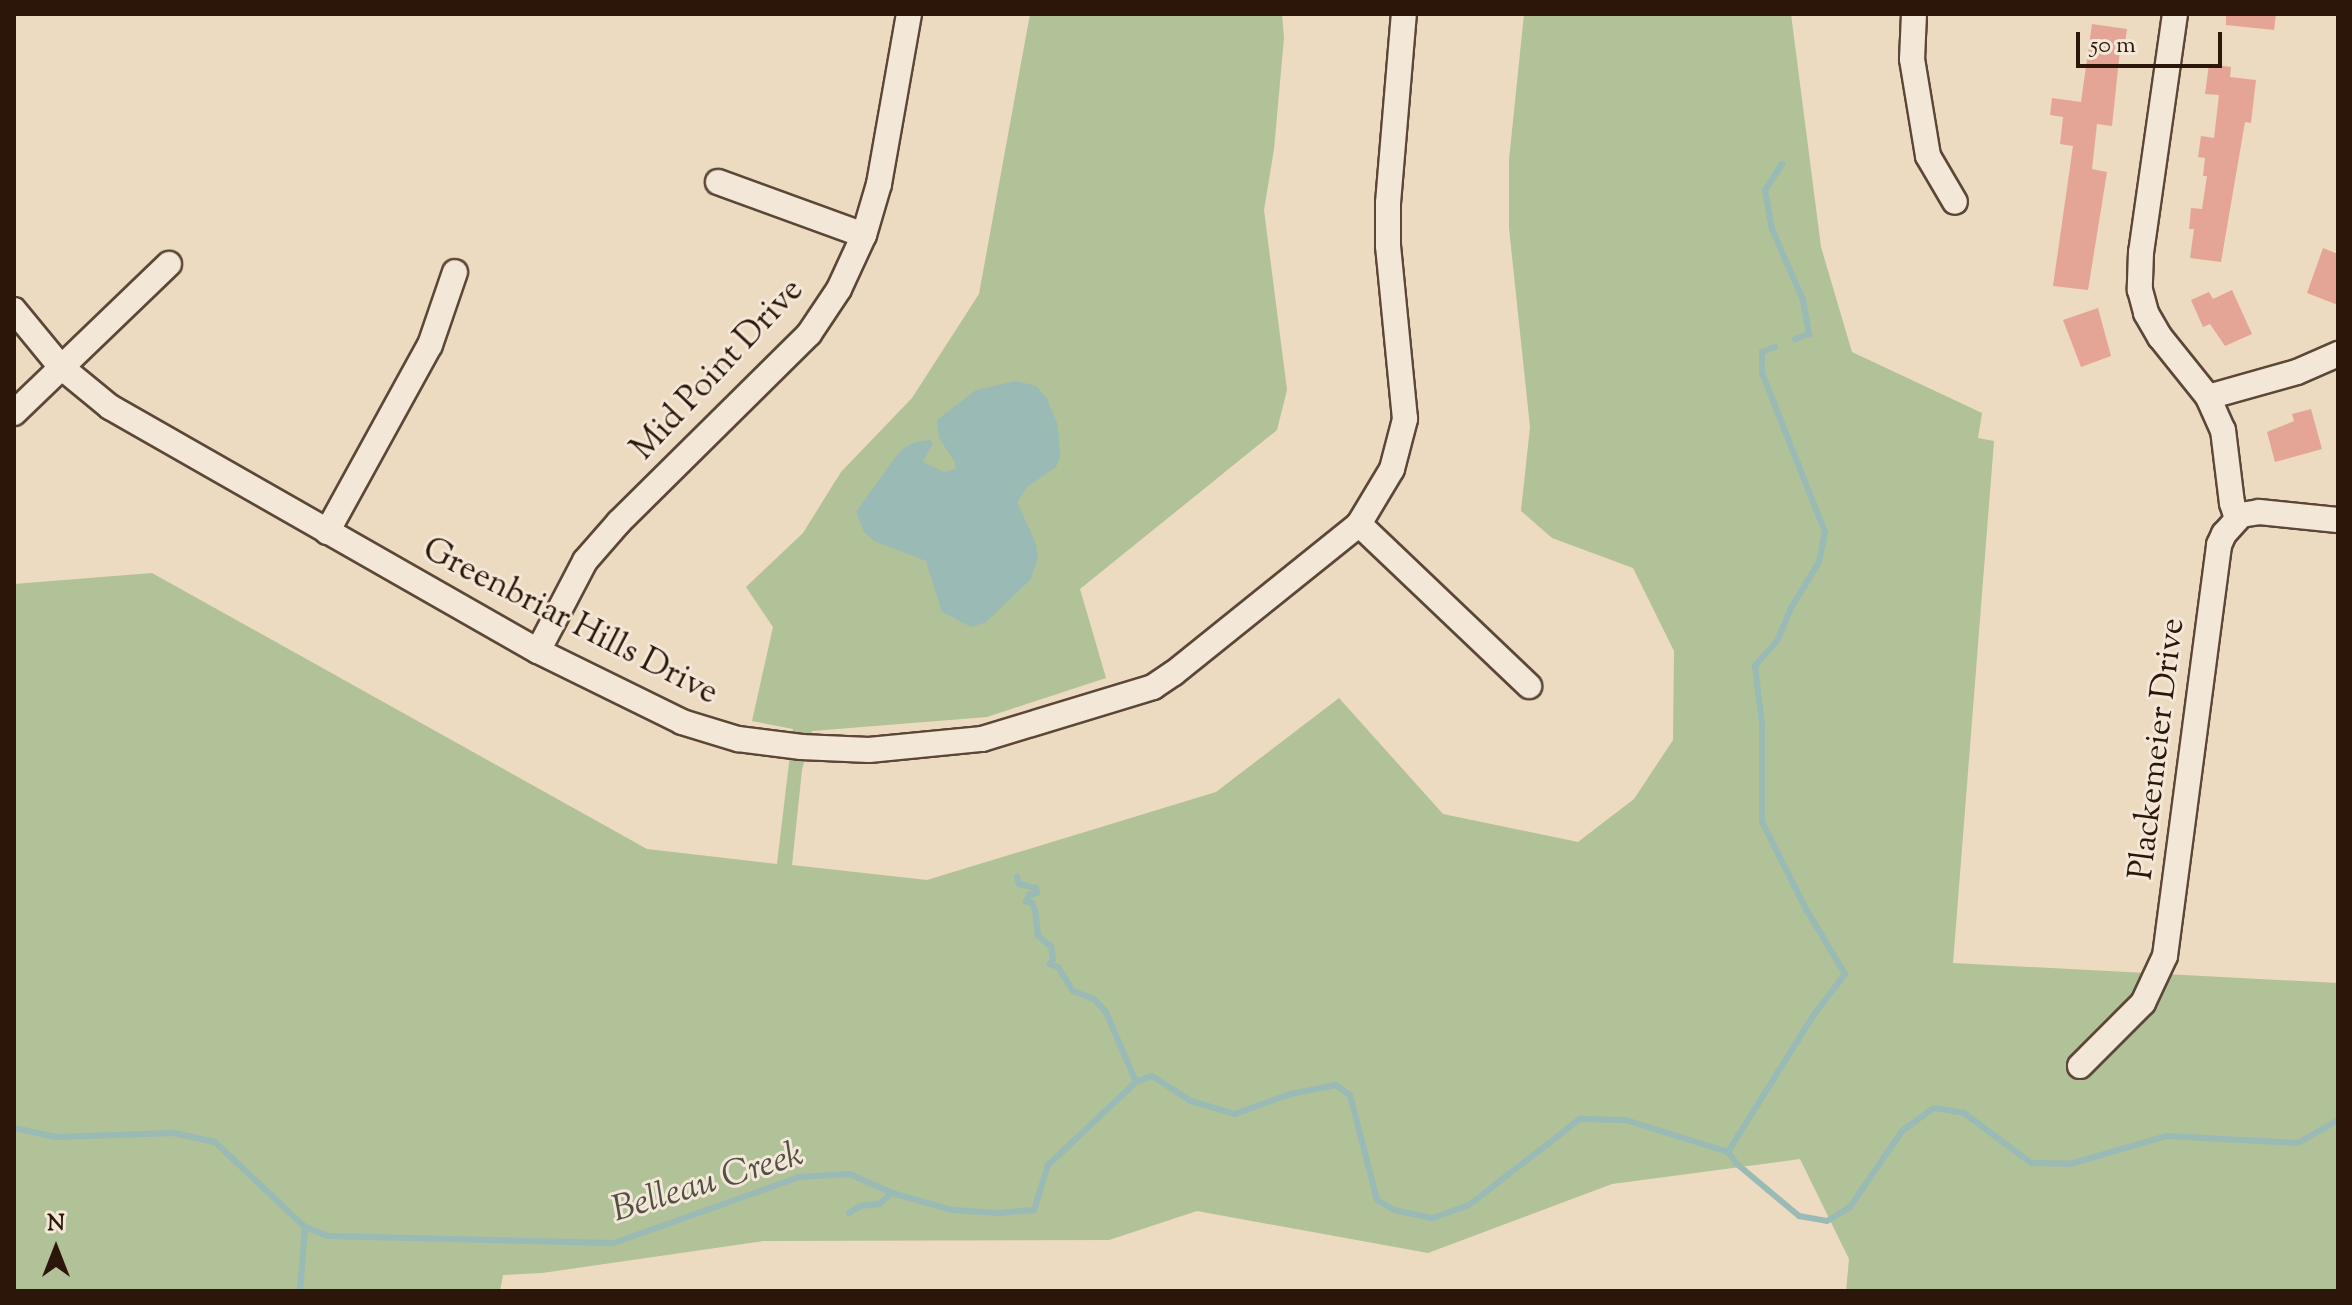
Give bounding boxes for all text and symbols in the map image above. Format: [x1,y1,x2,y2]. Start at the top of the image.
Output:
scale bar [2080,16,2226,66]
text: 50 m [2090,29,2136,63]
street label: Mid Point Drive [623,271,813,469]
street label: Greenbriar Hills Drive [415,530,725,714]
street label: Plackemeier Drive [2122,616,2194,882]
water label: Belleau Creek [607,1134,809,1234]
north arrow [16,1209,96,1289]
text: N [47,1209,65,1241]

